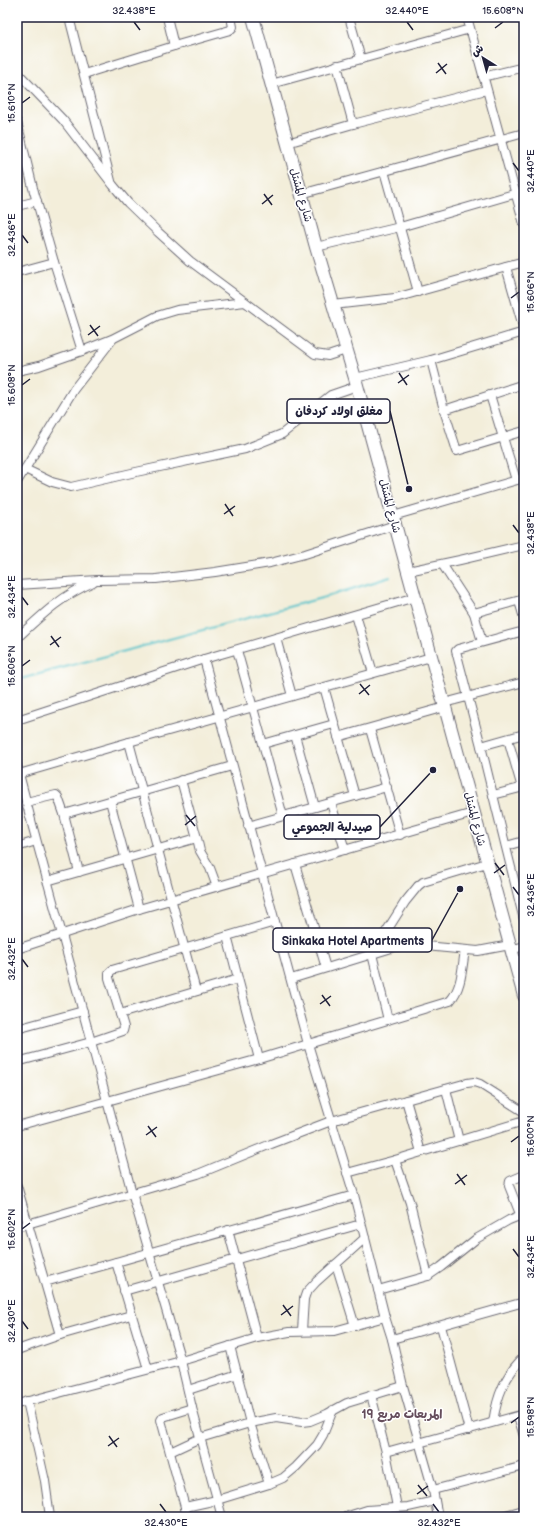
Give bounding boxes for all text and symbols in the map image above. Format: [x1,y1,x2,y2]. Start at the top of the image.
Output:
text: 32.438°E [112,5,156,17]
text: 32.440°E [385,5,429,17]
text: 15.608°N [482,5,524,17]
north arrow [463,38,503,78]
text: ش [469,42,486,59]
text: 15.610°N [6,83,18,123]
text: 32.440°E [525,149,537,193]
street label: شارع المشتل [285,166,315,224]
text: 32.436°E [6,213,18,257]
text: 15.606°N [525,271,537,313]
text: 15.608°N [6,364,18,406]
callout: مغلق اولاد كردفان [287,399,390,423]
text: مغلق اولاد كردفان [295,404,383,419]
street label: شارع المشتل [375,477,403,535]
text: 32.438°E [525,511,537,555]
text: 32.434°E [6,575,18,619]
text: 15.606°N [6,645,18,687]
street label: شارع المشتل [460,790,488,848]
callout: صيدلية الجموعي [284,815,380,839]
text: صيدلية الجموعي [292,820,372,838]
text: 32.436°E [525,873,537,917]
callout: Sinkaka Hotel Apartments [273,928,432,952]
text: Sinkaka Hotel Apartments [282,934,424,949]
text: 32.432°E [6,937,18,981]
text: 15.600°N [525,1115,537,1157]
text: 15.602°N [6,1208,18,1250]
text: 32.434°E [525,1235,537,1279]
text: 32.430°E [6,1299,18,1343]
text: 15.598°N [525,1396,537,1438]
district label: المربعات مربع 19 [362,1407,442,1423]
text: 32.430°E [144,1517,188,1529]
text: 32.432°E [417,1517,461,1529]

